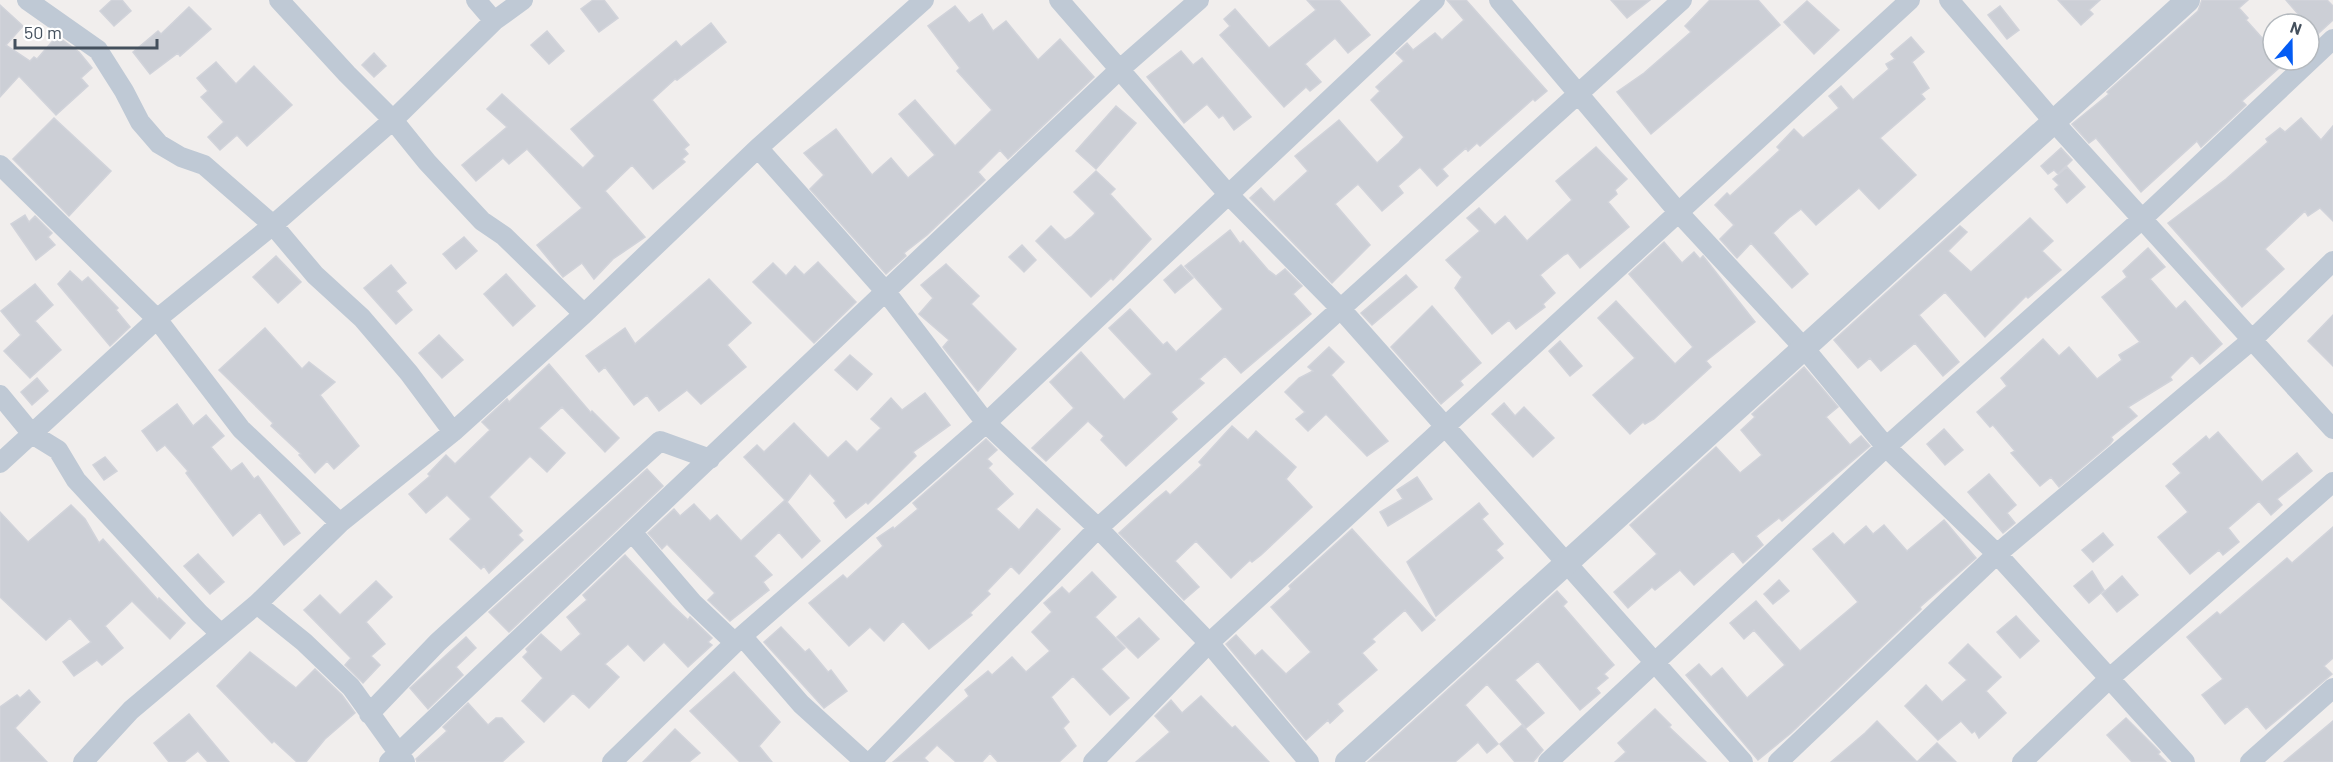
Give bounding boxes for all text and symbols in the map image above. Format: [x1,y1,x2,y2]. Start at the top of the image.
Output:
scale bar [15,12,158,50]
north arrow [2261,12,2321,72]
text: N [2288,17,2305,38]
text: 50 m [24,21,62,43]

